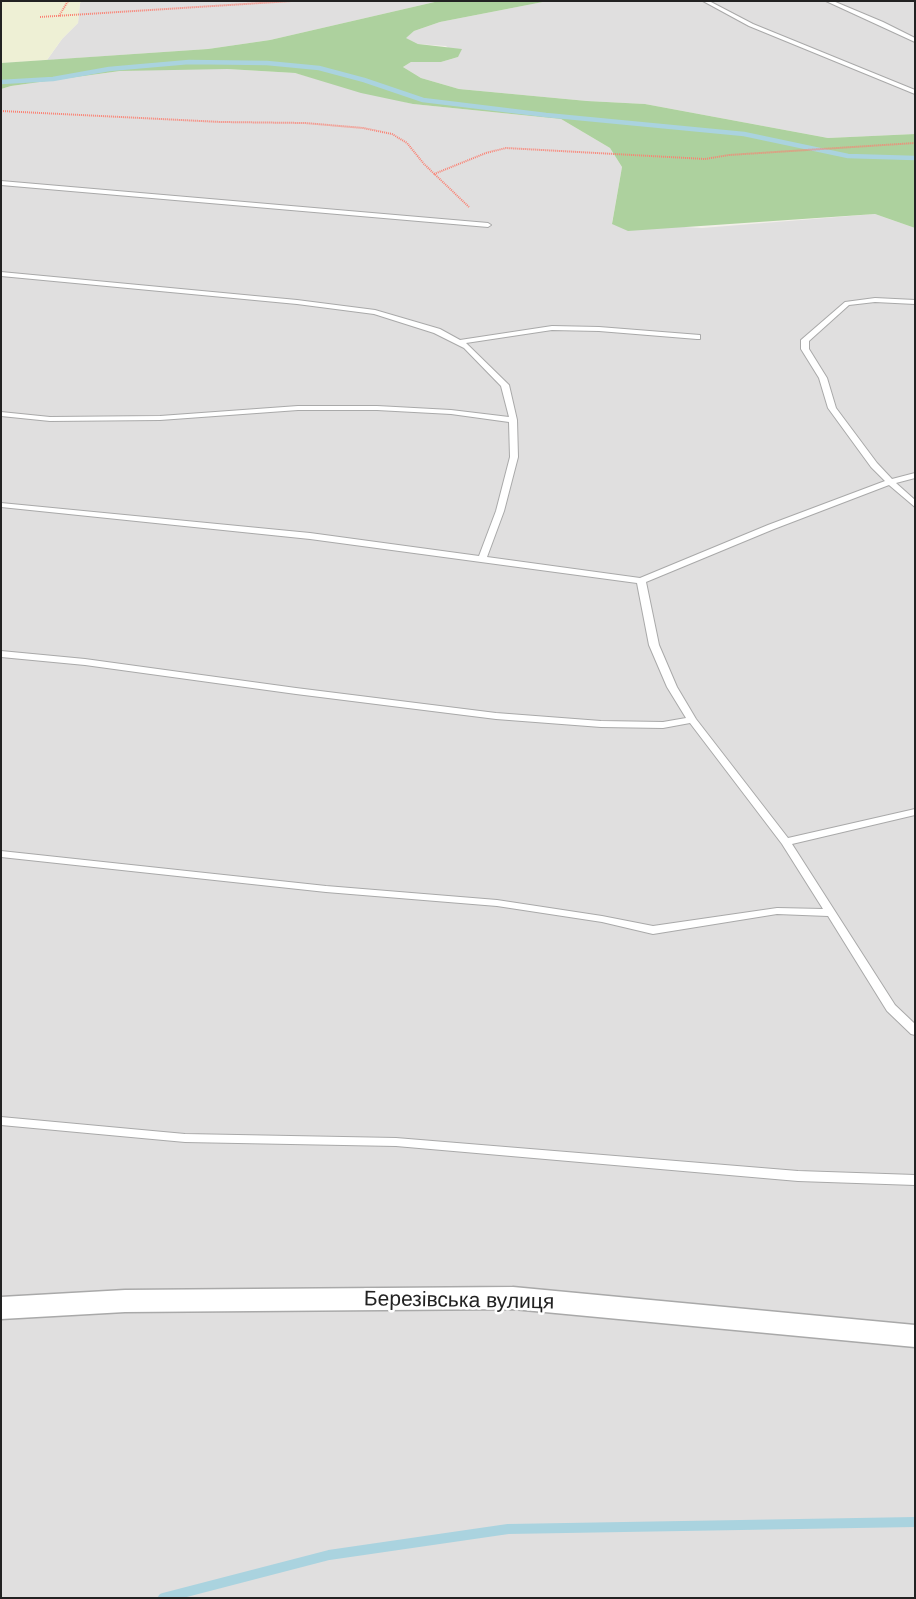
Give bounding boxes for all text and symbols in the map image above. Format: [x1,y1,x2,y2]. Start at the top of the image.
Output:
street label: Березівська вулиця [364,1287,554,1315]

